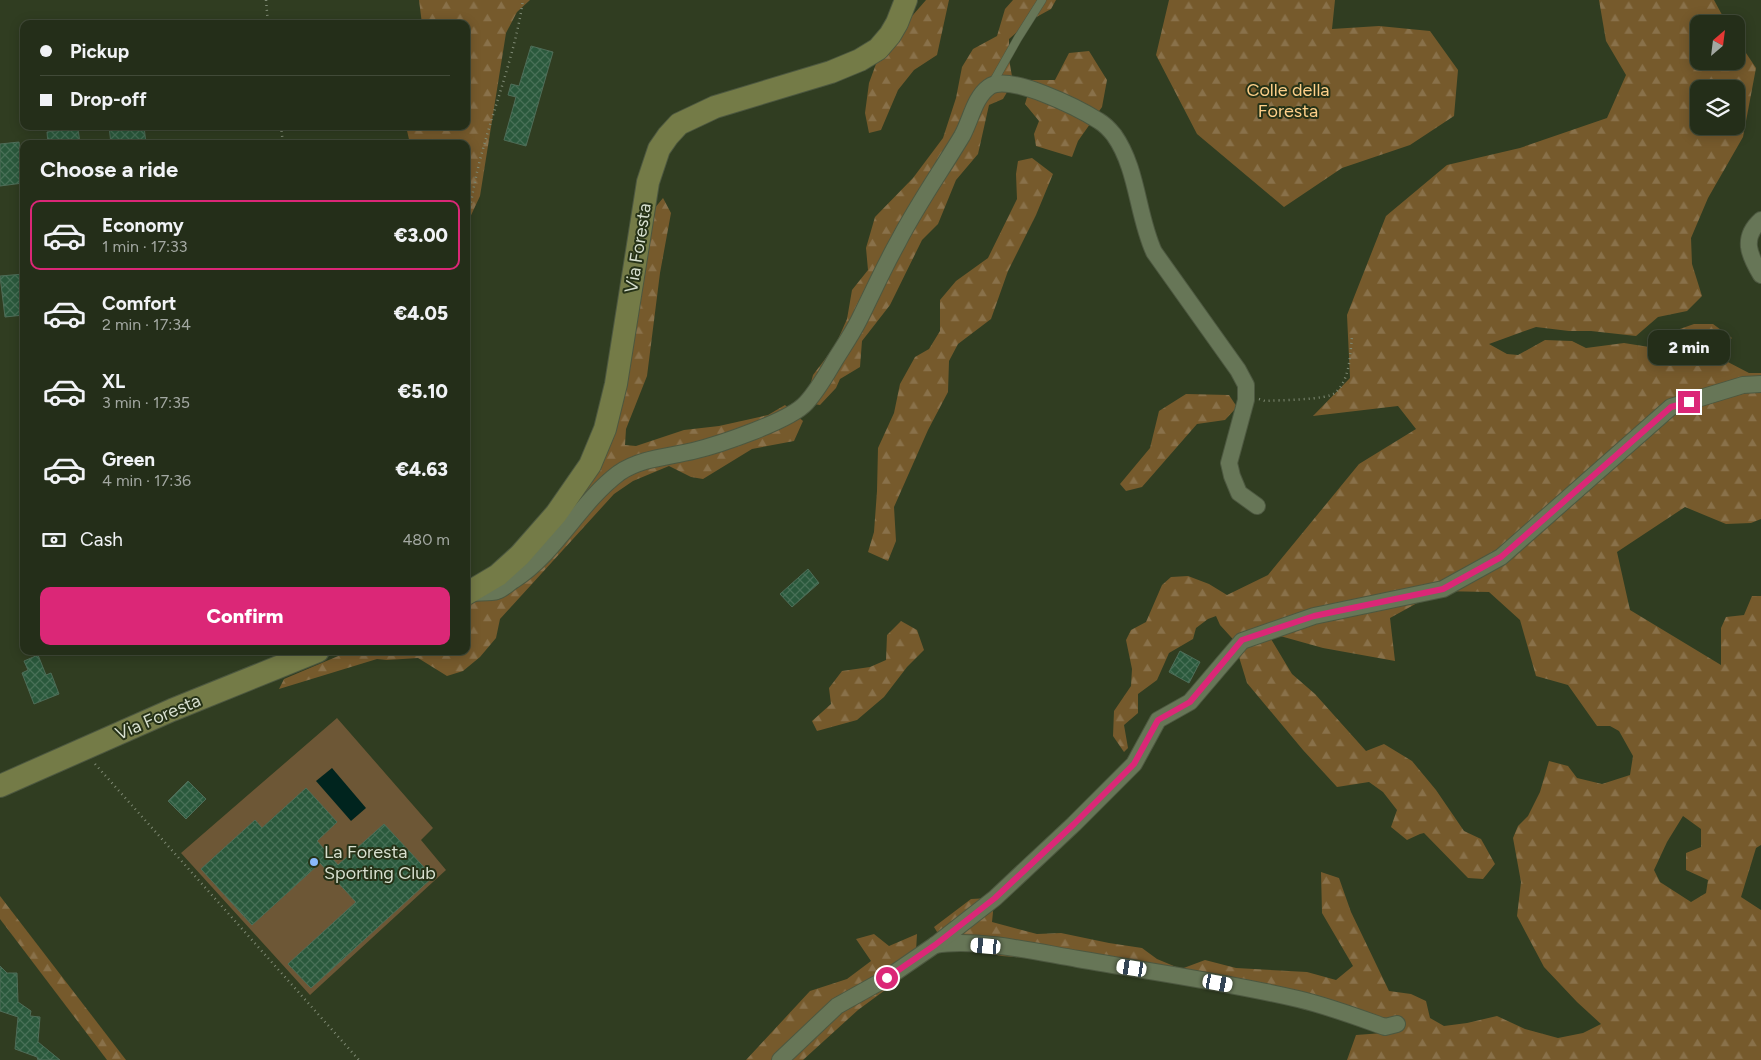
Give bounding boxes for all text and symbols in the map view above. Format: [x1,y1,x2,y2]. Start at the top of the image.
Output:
north arrow [1690,15,1745,70]
map controls [1690,15,1745,135]
text: Pickup [70,40,129,63]
park label: Colle della Foresta [1246,79,1330,122]
button: layers [1690,80,1745,135]
text: Drop-off [70,88,147,111]
text: Choose a ride [40,156,178,183]
street label: Via Foresta [620,202,656,294]
icon: car [42,213,87,258]
text: Economy [102,214,184,237]
text: €3.00 [394,224,448,247]
text: 1 min · 17:33 [102,237,187,256]
icon: car [42,291,87,336]
text: Comfort [102,292,177,315]
text: €4.05 [394,302,448,325]
text: 2 min · 17:34 [102,315,191,334]
callout: 2 min [1648,330,1730,364]
text: 2 min [1669,338,1709,357]
icon: car [42,369,87,414]
text: XL [102,370,125,393]
text: €5.10 [398,380,448,403]
route end [1678,391,1700,413]
text: 3 min · 17:35 [102,393,190,412]
icon: car [42,447,87,492]
text: Green [102,448,155,471]
text: €4.63 [396,458,448,481]
text: 4 min · 17:36 [102,471,191,490]
icon: cash [40,526,68,554]
text: Cash [80,528,123,551]
text: 480 m [402,530,450,549]
button: Confirm [40,587,450,645]
street label: Via Foresta [112,689,204,745]
place label: La Foresta Sporting Club [324,841,436,884]
marker: La Foresta Sporting Club [308,856,320,868]
car [970,937,1001,955]
car [1116,958,1147,978]
route start [876,967,898,989]
car [1201,973,1234,993]

